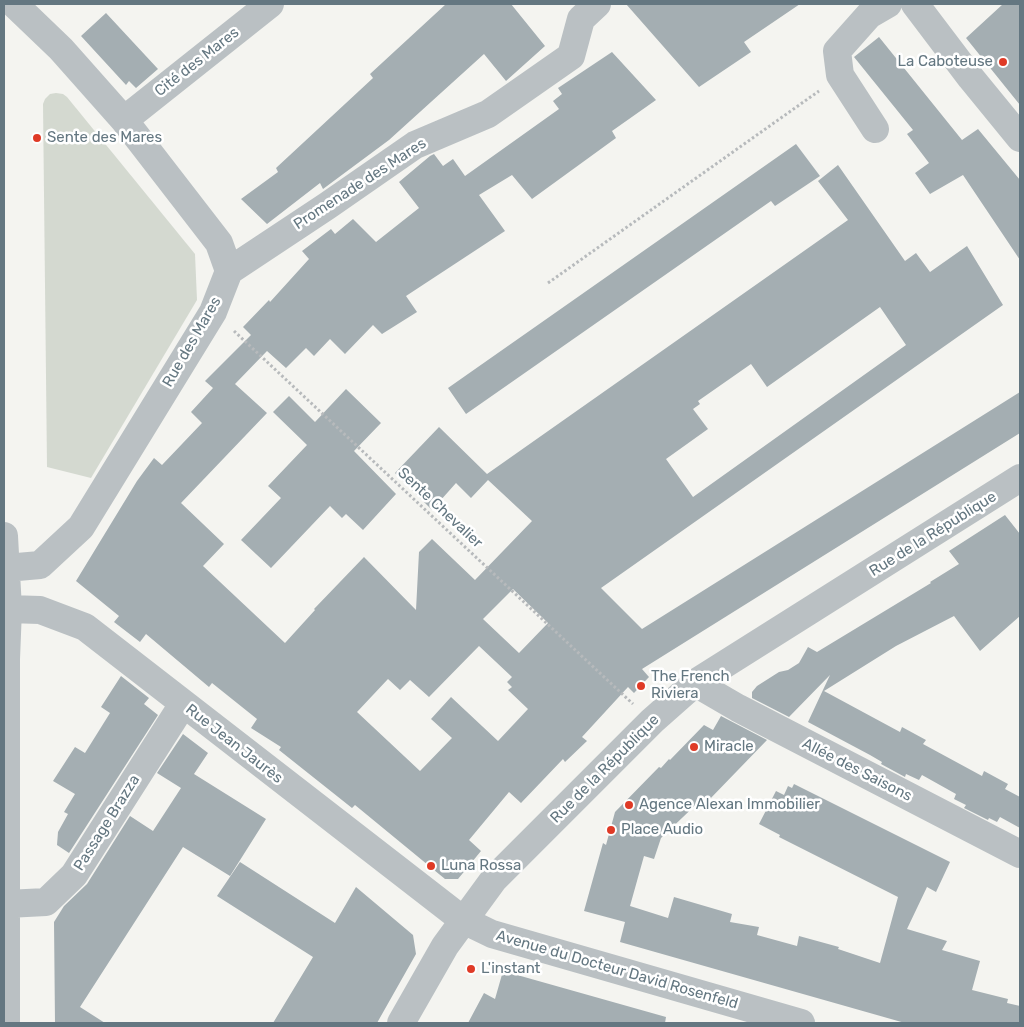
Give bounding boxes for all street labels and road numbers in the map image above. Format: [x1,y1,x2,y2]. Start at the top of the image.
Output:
street label: Cité des Mares [151,24,243,100]
street label: Promenade des Mares [290,134,430,234]
street label: Rue des Mares [159,294,225,390]
street label: Sente Chevalier [394,464,486,552]
street label: Rue de la République [866,488,1000,580]
street label: Rue Jean Jaurès [182,701,286,787]
street label: Rue de la République [547,711,663,827]
street label: Allée des Saisons [799,735,915,805]
street label: Passage Brazza [70,772,144,874]
street label: Avenue du Docteur David Rosenfeld [494,927,740,1013]

